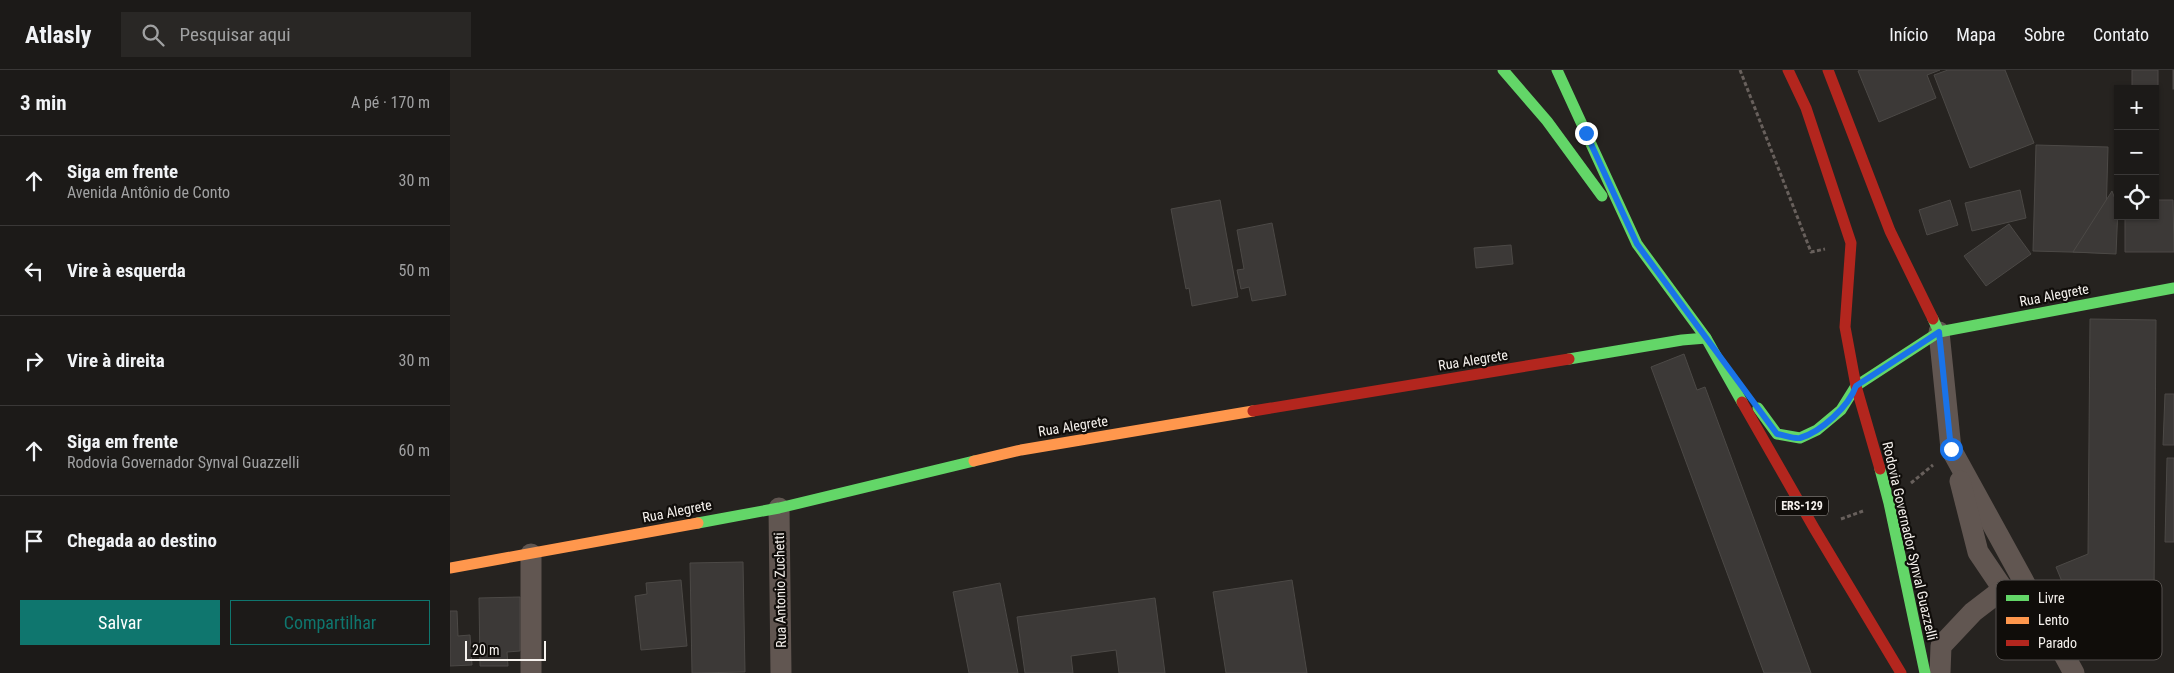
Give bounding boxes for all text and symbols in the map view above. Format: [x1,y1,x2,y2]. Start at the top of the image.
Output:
search box [121,12,471,57]
text: Atlasly [25,21,91,49]
icon: search [139,21,167,49]
text: Pesquisar aqui [179,23,291,46]
text: Início [1889,24,1928,45]
text: Mapa [1956,24,1996,45]
text: Sobre [2024,24,2065,45]
text: Contato [2093,24,2149,45]
map controls [2114,85,2159,220]
button: + [2114,85,2159,130]
text: 3 min [20,91,67,115]
text: A pé · 170 m [351,93,430,112]
route end [1575,122,1598,145]
button: − [2114,130,2159,175]
text: Siga em frente [67,160,178,183]
icon: ahead [20,167,48,195]
text: 30 m [398,171,430,190]
button: locate [2114,175,2159,220]
text: Avenida Antônio de Conto [67,183,230,202]
icon: left [20,257,48,285]
text: Vire à esquerda [67,259,186,282]
text: 50 m [398,261,430,280]
street label: Rua Alegrete [2018,280,2090,310]
icon: right [20,347,48,375]
street label: Rua Alegrete [1437,347,1509,373]
text: Vire à direita [67,349,165,372]
text: 30 m [398,351,430,370]
street label: Rua Alegrete [1037,413,1109,439]
text: Siga em frente [67,430,178,453]
icon: ahead [20,437,48,465]
route start [1940,438,1963,461]
street label: Rodovia Governador Synval Guazzelli [1879,440,1941,642]
text: 60 m [398,441,430,460]
text: Rodovia Governador Synval Guazzelli [67,453,299,472]
street label: Rua Alegrete [641,496,713,526]
road number: ERS-129 [1776,496,1828,516]
icon: arrive [20,527,48,555]
text: Chegada ao destino [67,529,217,552]
street label: Rua Antonio Zuchetti [771,532,789,648]
legend [1996,580,2162,660]
text: Livre [2038,590,2065,606]
button: Salvar [20,600,220,645]
button: Compartilhar [230,600,430,645]
text: Lento [2038,612,2069,628]
text: Parado [2038,635,2077,651]
scale bar [465,638,546,661]
text: 20 m [472,642,500,658]

